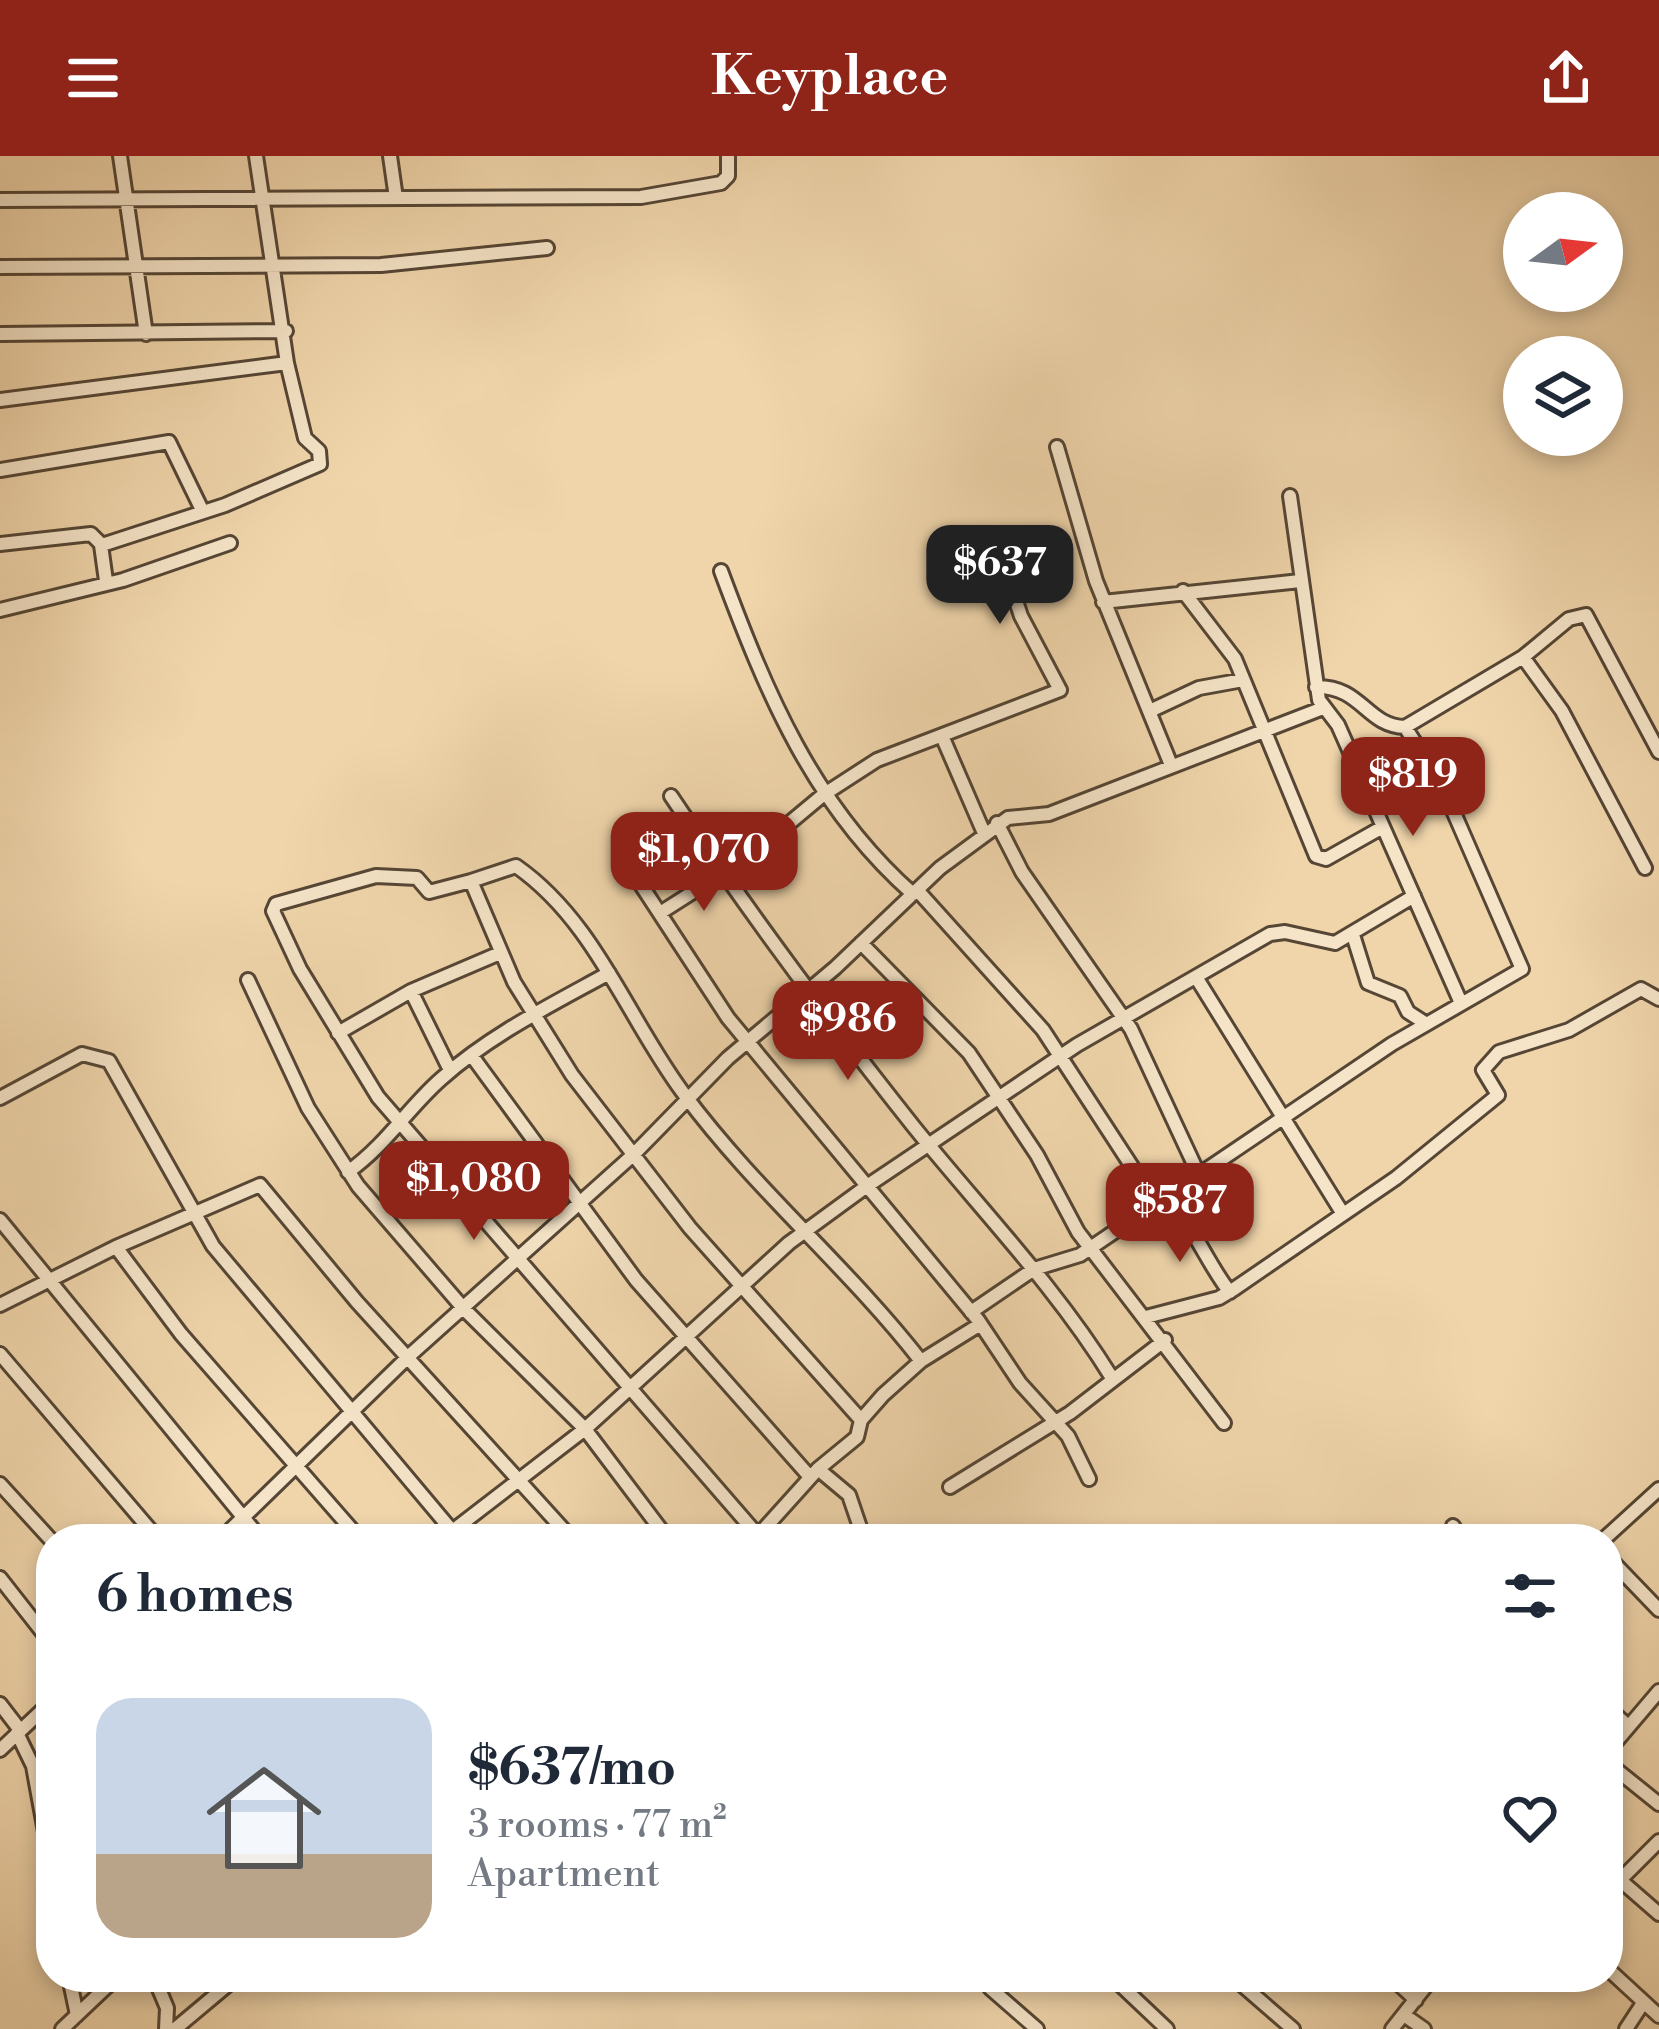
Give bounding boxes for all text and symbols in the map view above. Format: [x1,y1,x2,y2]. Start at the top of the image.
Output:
text: Keyplace [711,44,948,112]
icon: menu [60,45,126,111]
icon: share [1533,45,1599,111]
north arrow [1503,192,1623,312]
map controls [1503,192,1623,456]
button: layers [1503,336,1623,456]
pin: $637 [929,525,1071,627]
text: $637 [953,539,1047,588]
pin: $819 [1342,737,1484,839]
text: $819 [1368,751,1458,800]
pin: $1,070 [606,812,802,914]
text: $1,070 [638,826,770,875]
pin: $986 [777,981,919,1083]
text: $986 [799,995,897,1044]
pin: $1,080 [376,1141,572,1243]
text: $1,080 [406,1155,542,1204]
pin: $587 [1109,1163,1251,1265]
text: $587 [1133,1177,1227,1226]
icon: filters [1497,1563,1563,1629]
text: 6 homes [96,1564,294,1628]
text: $637/mo [468,1737,676,1801]
icon: home [192,1746,336,1890]
icon: heart [1497,1785,1563,1851]
text: 3 rooms · 77 m² [468,1801,727,1850]
text: Apartment [468,1850,660,1899]

